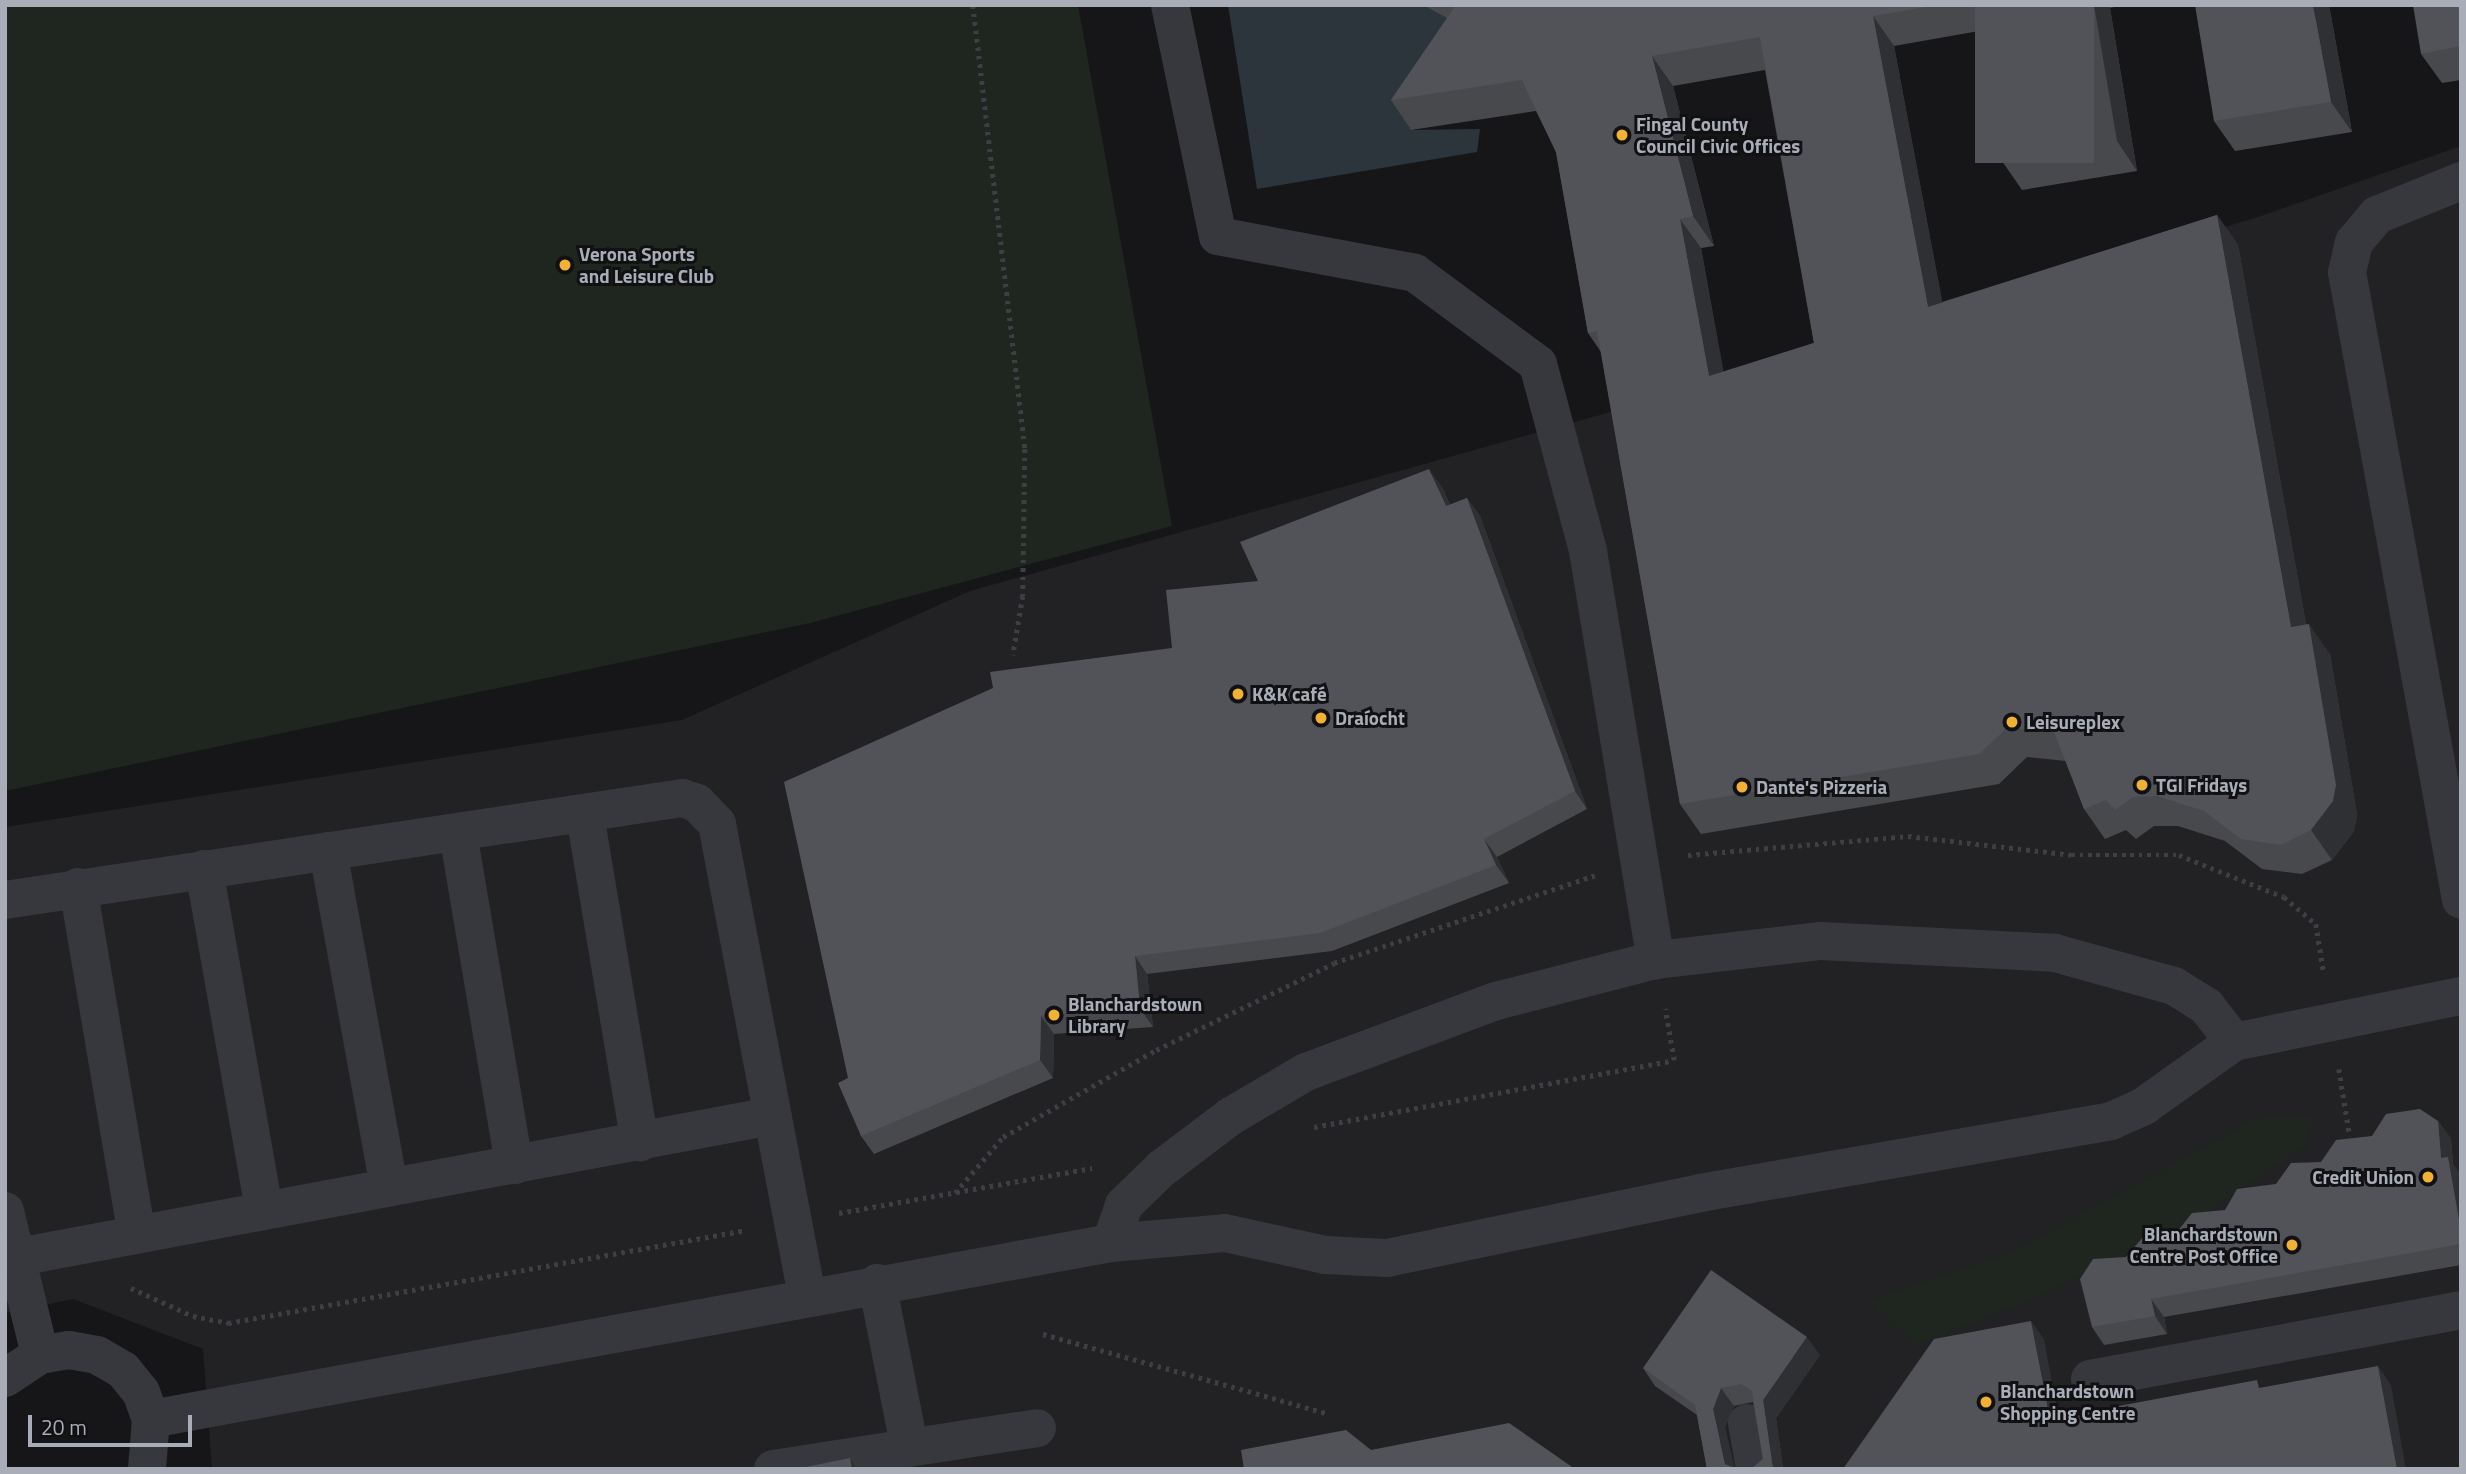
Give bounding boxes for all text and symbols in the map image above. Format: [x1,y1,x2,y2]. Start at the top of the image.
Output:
place label: Fingal County Council Civic Offices [1636,113,1800,157]
marker: Fingal County Council Civic Offices [1614,127,1630,143]
place label: Verona Sports and Leisure Club [579,243,714,287]
marker: Verona Sports and Leisure Club [557,257,573,273]
place label: K&K café [1252,683,1327,705]
marker: K&K café [1230,686,1246,702]
place label: Draíocht [1335,707,1405,729]
marker: Draíocht [1313,710,1329,726]
place label: Leisureplex [2026,711,2120,733]
marker: Leisureplex [2004,714,2020,730]
place label: TGI Fridays [2156,774,2247,796]
place label: Dante's Pizzeria [1756,776,1887,798]
marker: TGI Fridays [2134,777,2150,793]
marker: Dante's Pizzeria [1734,779,1750,795]
place label: Blanchardstown Library [1068,993,1202,1037]
marker: Blanchardstown Library [1046,1007,1062,1023]
place label: Credit Union [2312,1166,2414,1188]
marker: Credit Union [2420,1169,2436,1185]
place label: Blanchardstown Centre Post Office [2129,1223,2278,1267]
marker: Blanchardstown Centre Post Office [2284,1237,2300,1253]
place label: Blanchardstown Shopping Centre [2000,1380,2135,1424]
marker: Blanchardstown Shopping Centre [1978,1394,1994,1410]
scale bar [32,1400,196,1444]
text: 20 m [41,1411,87,1443]

